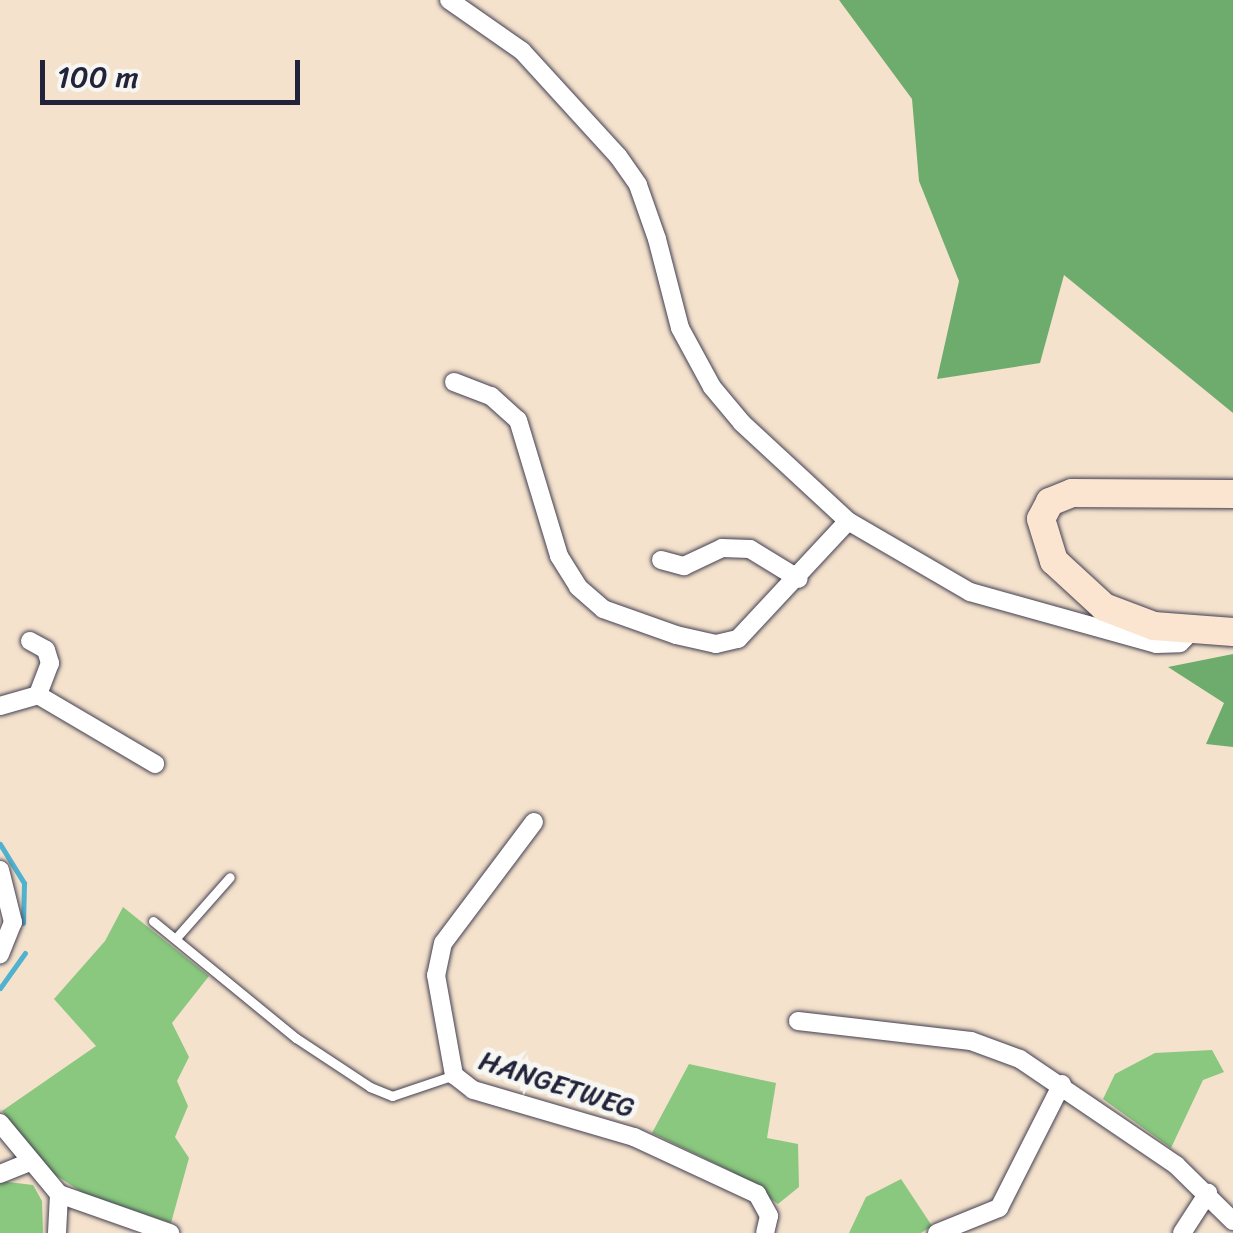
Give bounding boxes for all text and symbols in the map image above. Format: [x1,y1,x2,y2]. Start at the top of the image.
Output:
scale bar [45,40,305,102]
text: 100 m [57,50,139,104]
street label: HANGETWEG [475,1043,639,1125]

